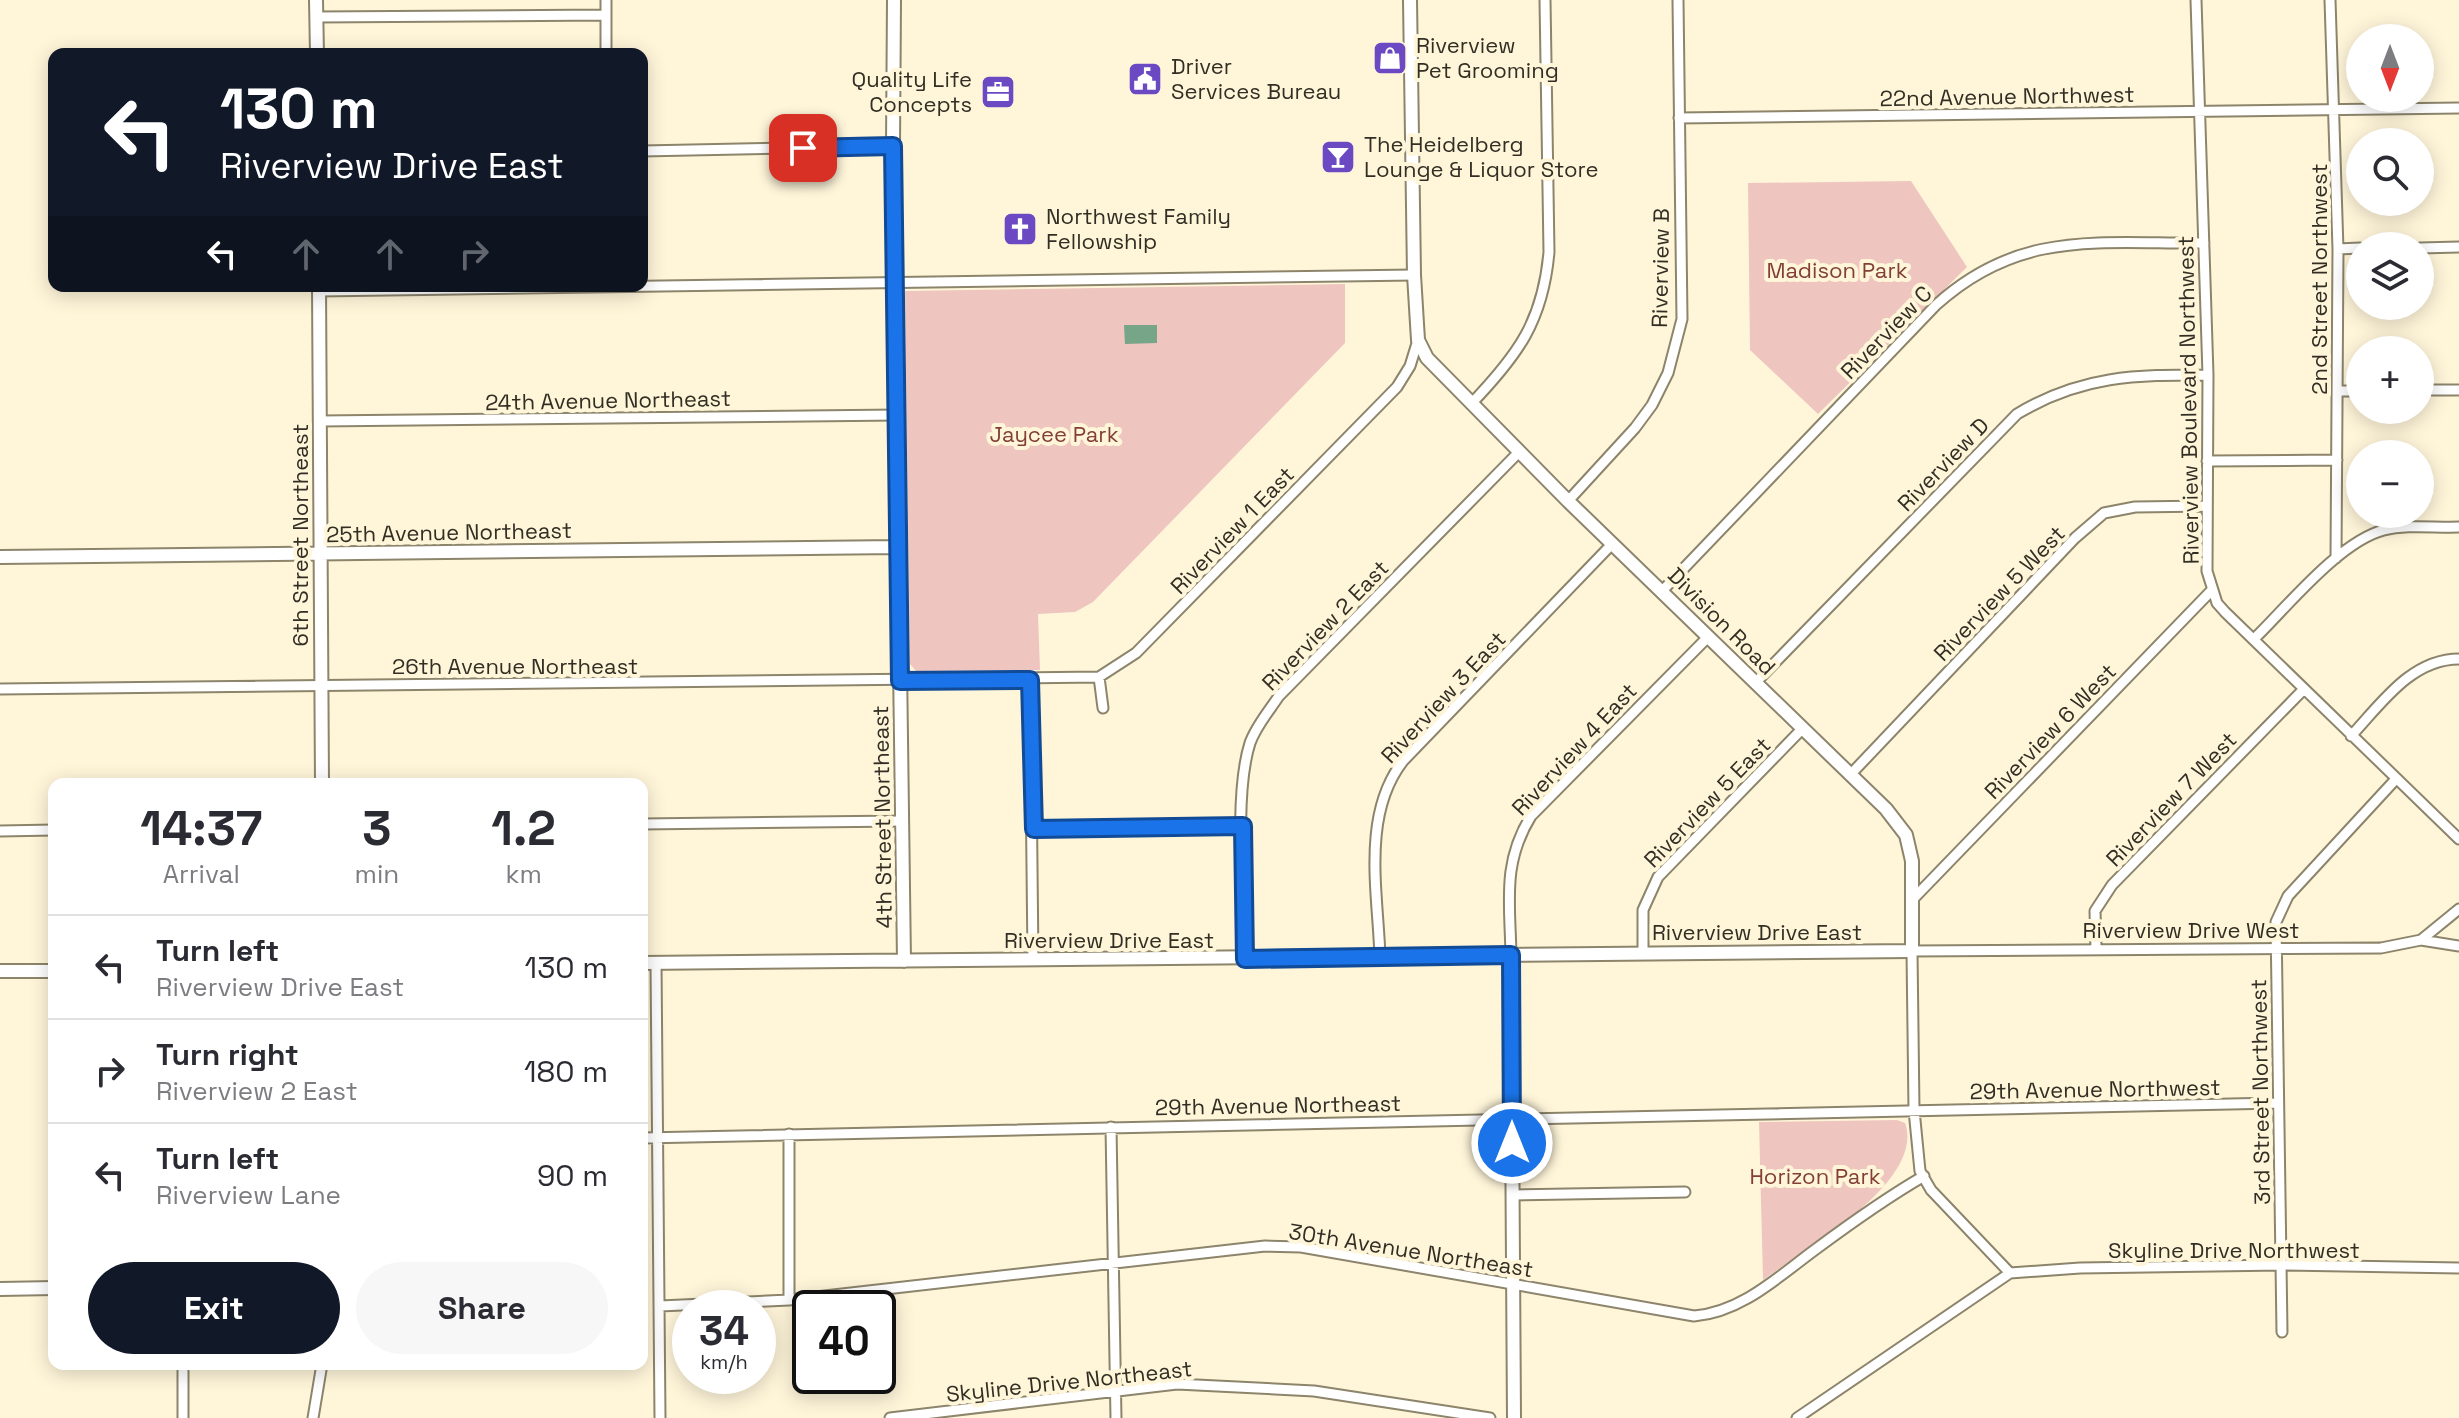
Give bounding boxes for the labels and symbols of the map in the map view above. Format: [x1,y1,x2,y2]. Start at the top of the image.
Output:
north arrow [2346,24,2434,112]
place label: Riverview Pet Grooming [1416,31,1559,84]
shop icon: Riverview Pet Grooming [1371,39,1409,77]
place label: Driver Services Bureau [1171,52,1341,105]
public building icon: Driver Services Bureau [1126,60,1164,98]
place label: Quality Life Concepts [852,65,972,118]
office icon: Quality Life Concepts [979,73,1017,111]
street label: 22nd Avenue Northwest [1879,80,2135,112]
pin [769,114,837,182]
place label: The Heidelberg Lounge & Liquor Store [1364,130,1599,183]
bar icon: The Heidelberg Lounge & Liquor Store [1319,138,1357,176]
street label: 2nd Street Northwest [2305,163,2333,395]
place label: Northwest Family Fellowship [1046,202,1231,255]
street label: Riverview B [1645,208,1675,328]
church icon: Northwest Family Fellowship [1001,210,1039,248]
street label: Riverview Boulevard Northwest [2171,235,2205,565]
park label: Madison Park [1766,256,1908,284]
street label: Riverview C [1834,279,1938,385]
street label: 24th Avenue Northeast [485,384,731,416]
street label: Riverview D [1891,411,1995,517]
park label: Jaycee Park [990,420,1119,448]
street label: 6th Street Northeast [286,424,314,646]
street label: Riverview 1 East [1164,460,1300,600]
street label: 25th Avenue Northeast [326,516,572,548]
street label: Riverview 5 West [1927,519,2071,667]
street label: Riverview 2 East [1256,554,1394,696]
street label: Division Road [1662,561,1782,681]
street label: Riverview 3 East [1375,625,1511,769]
street label: 26th Avenue Northeast [392,652,638,680]
street label: Riverview 6 West [1978,657,2122,805]
street label: Riverview 4 East [1505,677,1643,821]
street label: 4th Street Northeast [866,705,898,929]
street label: Riverview 7 West [2100,726,2242,872]
street label: Riverview 5 East [1638,731,1776,873]
street label: Riverview Drive West [2083,916,2299,944]
street label: Riverview Drive East [1652,918,1862,946]
street label: Riverview Drive East [1004,926,1214,954]
street label: 3rd Street Northwest [2244,979,2276,1205]
street label: 29th Avenue Northwest [1969,1073,2221,1105]
street label: 29th Avenue Northeast [1155,1089,1401,1121]
position arrow [1470,1101,1554,1185]
park label: Horizon Park [1749,1162,1881,1190]
street label: 30th Avenue Northeast [1287,1217,1535,1283]
street label: Skyline Drive Northwest [2108,1236,2360,1264]
speed limit sign: 40 [792,1290,896,1394]
street label: Skyline Drive Northeast [945,1354,1193,1408]

